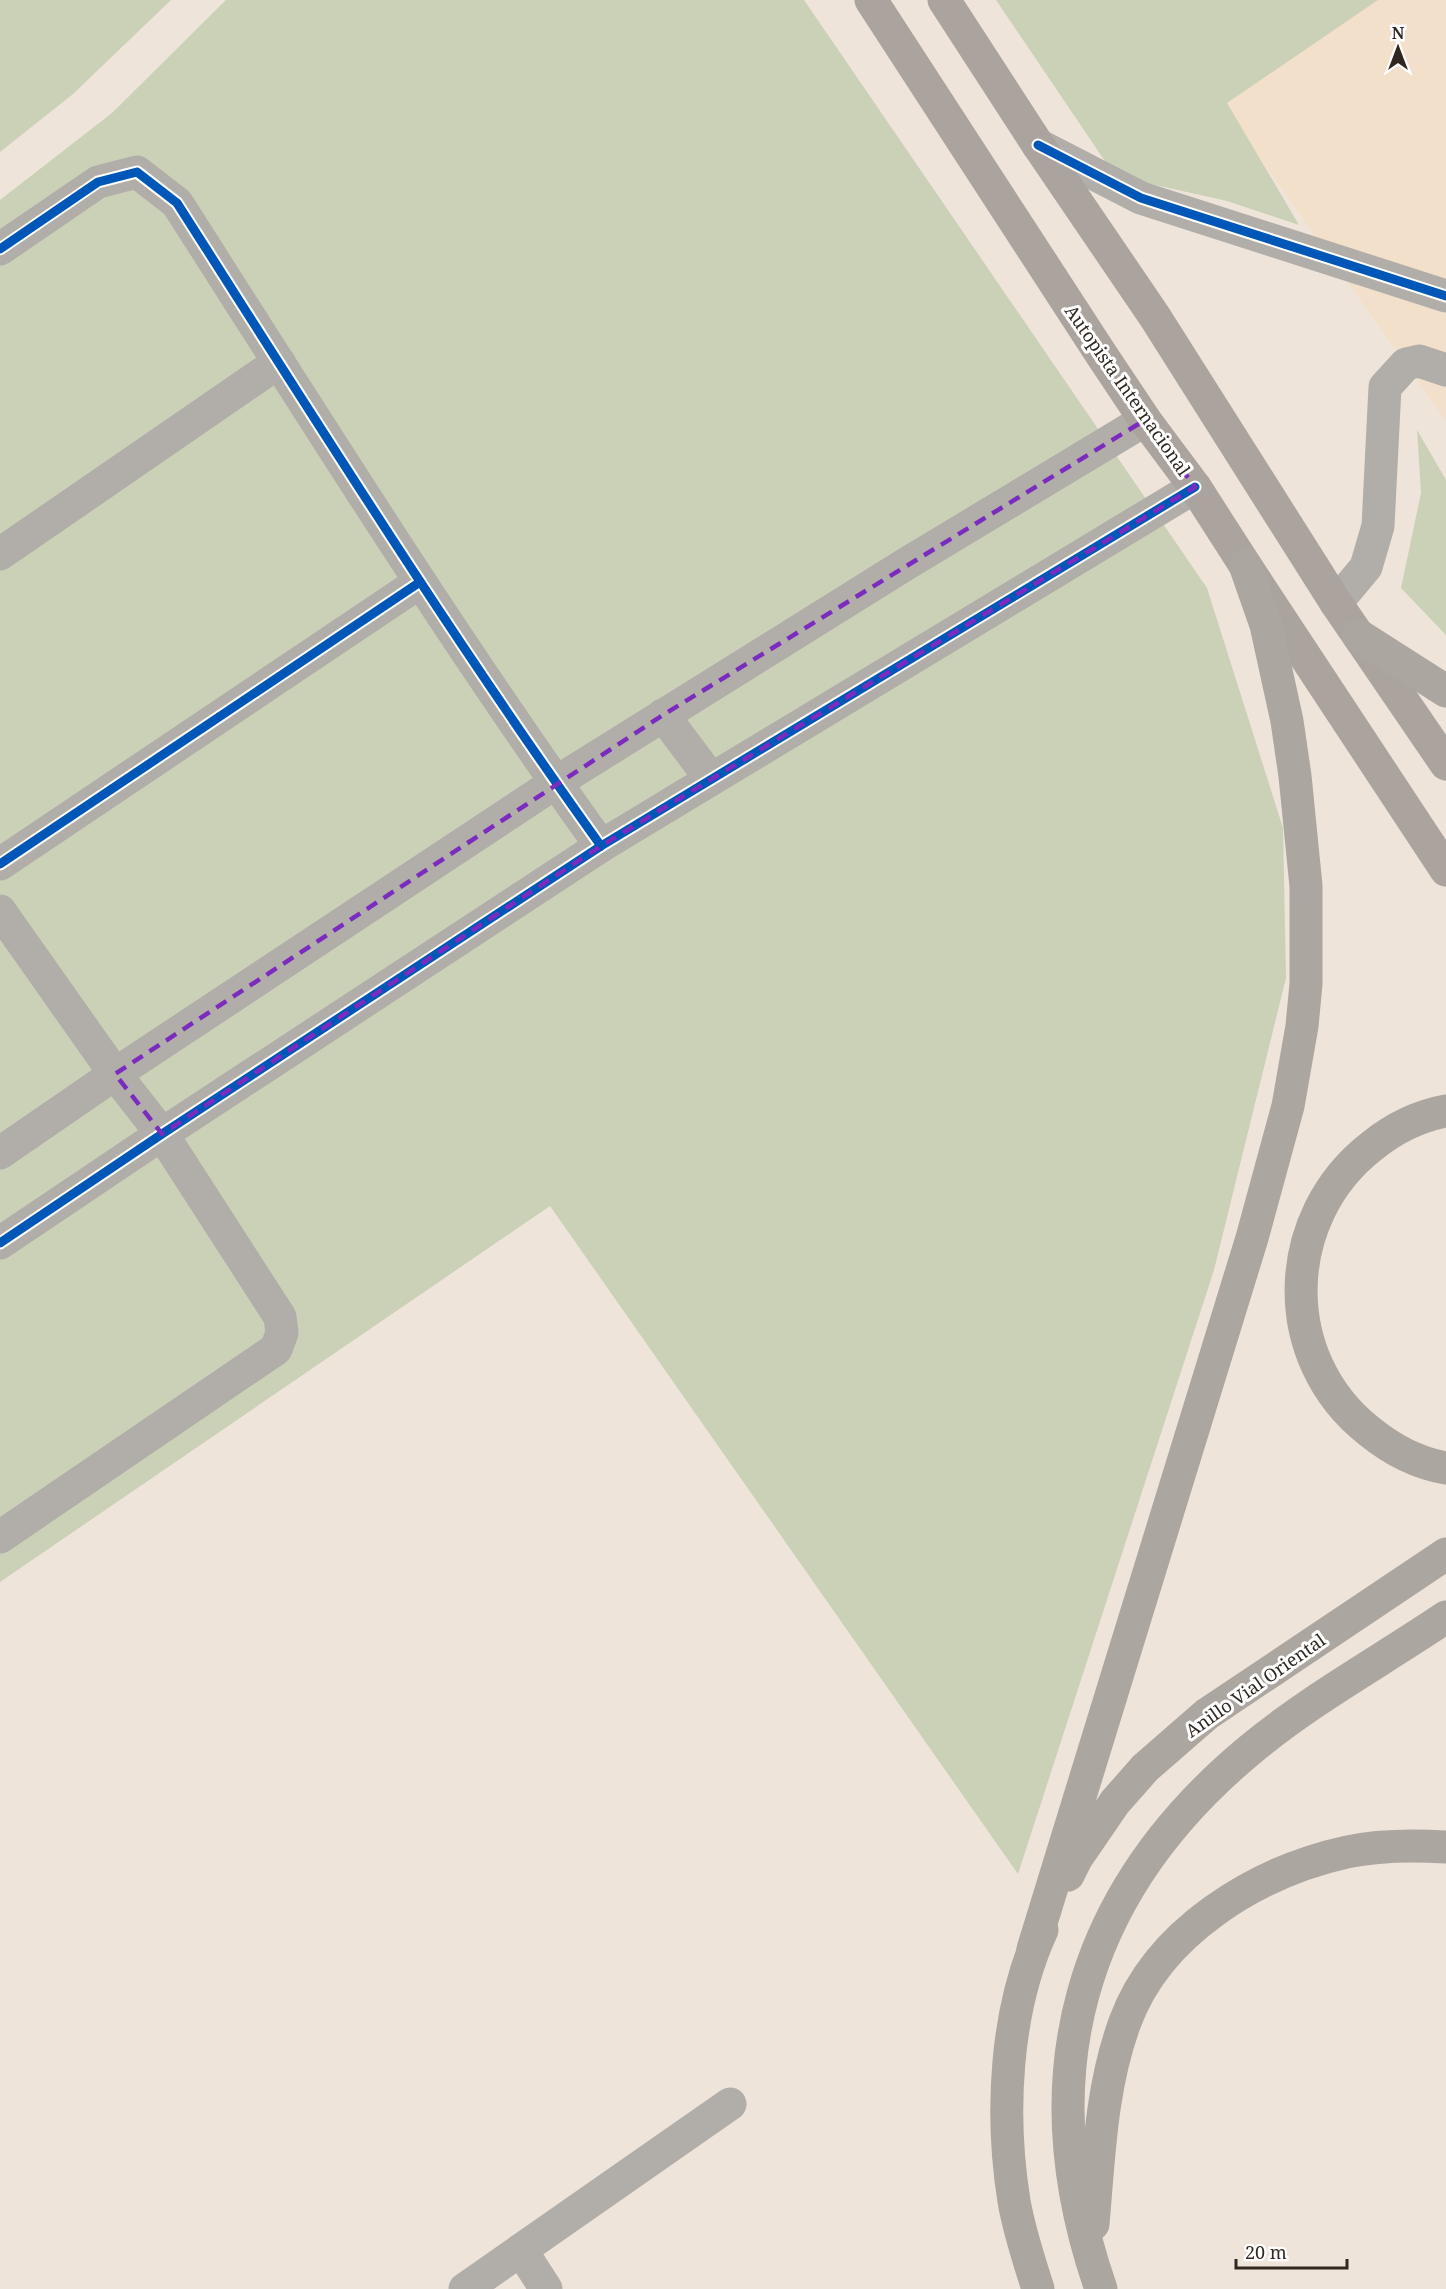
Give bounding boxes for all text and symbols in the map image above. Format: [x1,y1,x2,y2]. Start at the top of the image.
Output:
north arrow [1368,18,1428,78]
text: N [1392,22,1405,44]
street label: Autopista Internacional [1060,300,1196,480]
street label: Anillo Vial Oriental [1180,1627,1330,1742]
scale bar [1236,2232,1347,2270]
text: 20 m [1245,2240,1287,2264]

